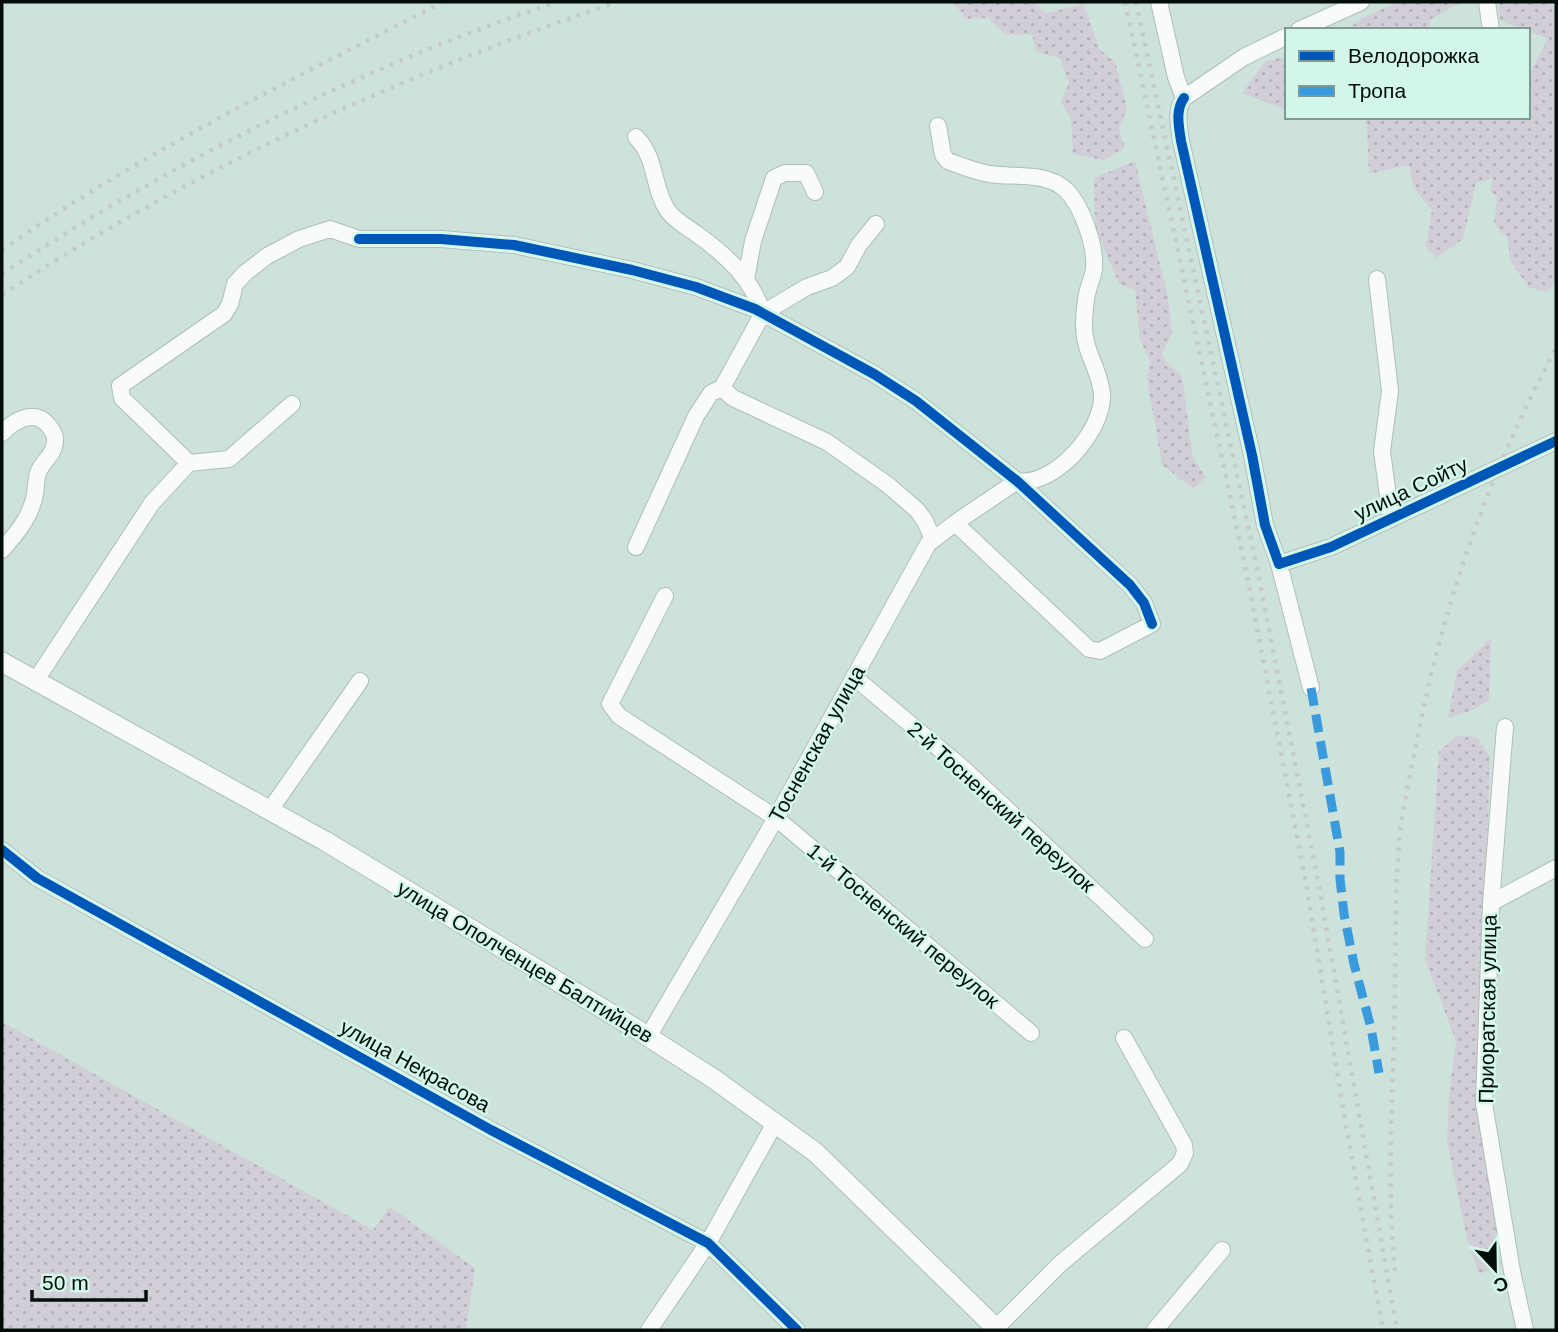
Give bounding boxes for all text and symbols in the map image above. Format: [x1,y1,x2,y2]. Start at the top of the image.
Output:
legend [1285,28,1530,119]
text: Велодорожка [1348,44,1479,67]
text: Тропа [1348,79,1406,102]
street label: улица Сойту [1350,452,1472,525]
street label: Тосненская улица [764,661,869,826]
street label: 2-й Тосненский переулок [903,717,1100,897]
street label: 1-й Тосненский переулок [803,839,1004,1013]
street label: улица Ополченцев Балтийцев [393,876,657,1047]
street label: Приоратская улица [1474,914,1501,1104]
street label: улица Некрасова [336,1015,495,1116]
north arrow [1460,1234,1530,1304]
scale bar [32,1258,145,1302]
text: 50 m [42,1271,89,1294]
text: С [1491,1272,1511,1297]

